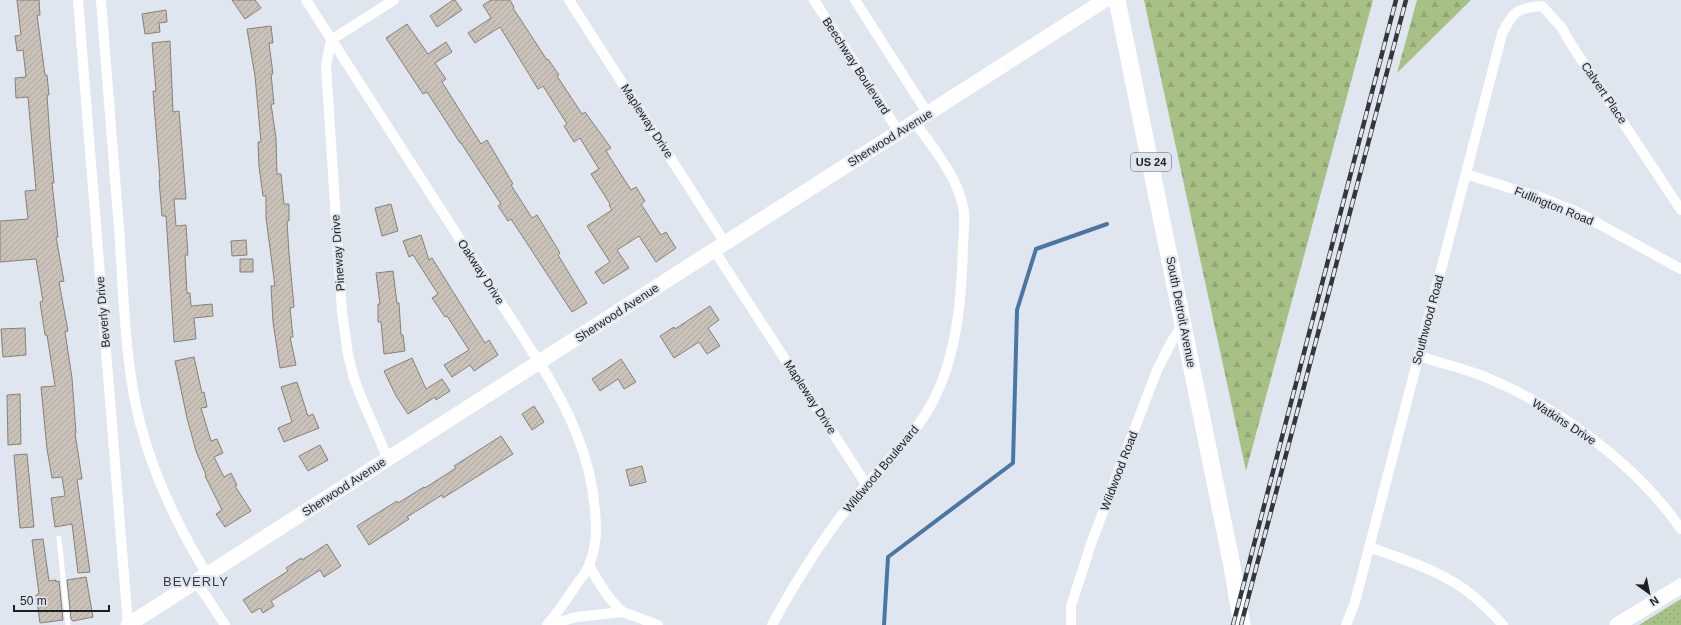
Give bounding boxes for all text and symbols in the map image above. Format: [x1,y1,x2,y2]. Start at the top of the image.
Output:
street label: Beechway Boulevard [819,15,893,117]
street label: Calvert Place [1578,59,1630,127]
street label: Mapleway Drive [618,81,676,161]
street label: Sherwood Avenue [845,106,935,170]
road number: US 24 [1131,153,1171,171]
street label: Fullington Road [1512,184,1596,228]
street label: Pineway Drive [328,214,348,292]
street label: Oakway Drive [455,237,507,307]
street label: South Detroit Avenue [1163,255,1199,369]
street label: Southwood Road [1409,274,1447,366]
street label: Beverly Drive [93,276,113,348]
street label: Sherwood Avenue [572,280,662,345]
street label: Mapleway Drive [781,357,839,437]
street label: Watkins Drive [1529,396,1599,448]
street label: Wildwood Boulevard [840,423,922,515]
street label: Wildwood Road [1097,429,1141,513]
street label: Sherwood Avenue [299,454,389,519]
north arrow [1629,573,1669,613]
district label: BEVERLY [163,574,229,589]
scale bar [14,587,109,613]
text: 50 m [20,594,47,608]
text: N [1648,594,1661,609]

